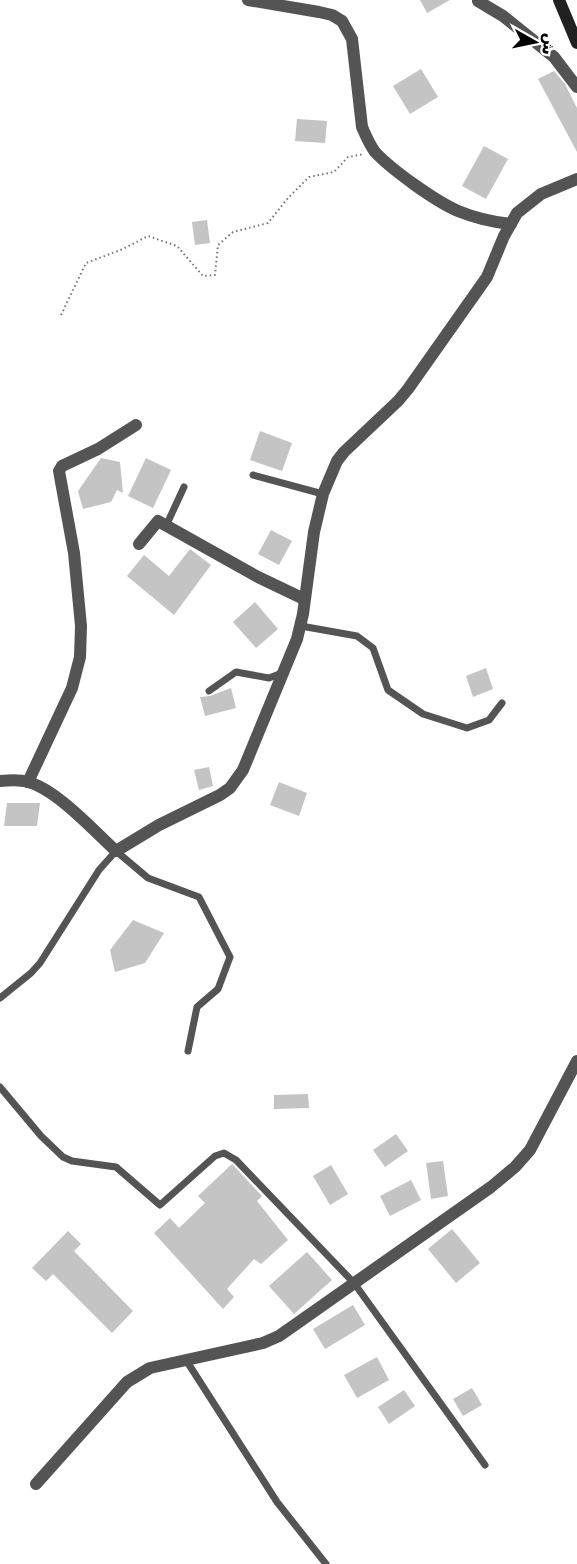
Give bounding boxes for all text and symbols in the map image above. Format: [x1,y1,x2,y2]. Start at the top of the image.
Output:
north arrow [505,12,565,72]
text: ش [538,32,560,57]

